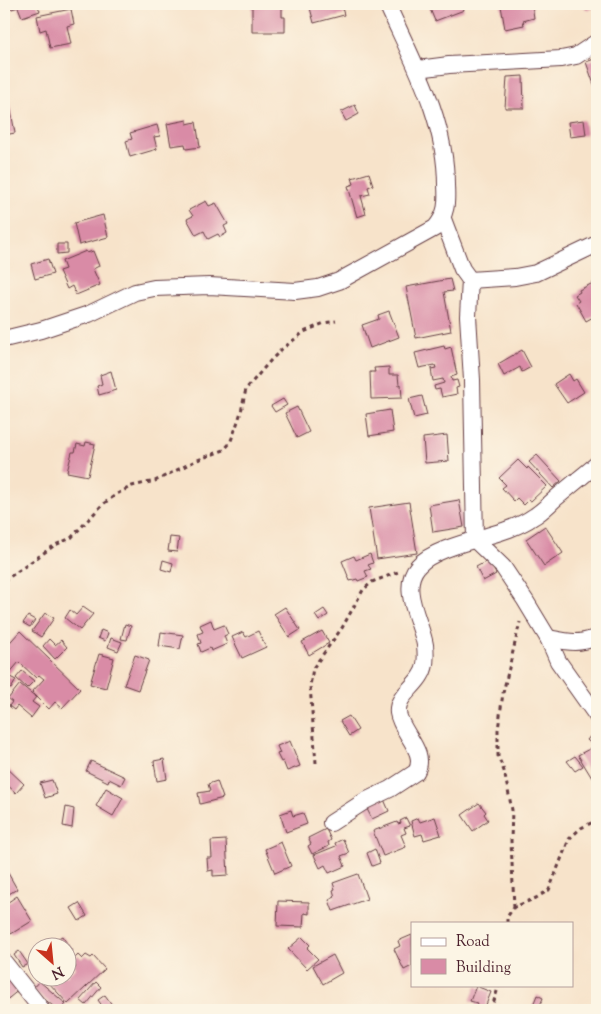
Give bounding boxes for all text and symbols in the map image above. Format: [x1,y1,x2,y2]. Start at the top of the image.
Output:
legend [411,922,574,986]
text: Road [456,932,490,953]
north arrow [28,936,78,986]
text: Building [456,958,511,979]
text: N [47,960,67,983]

